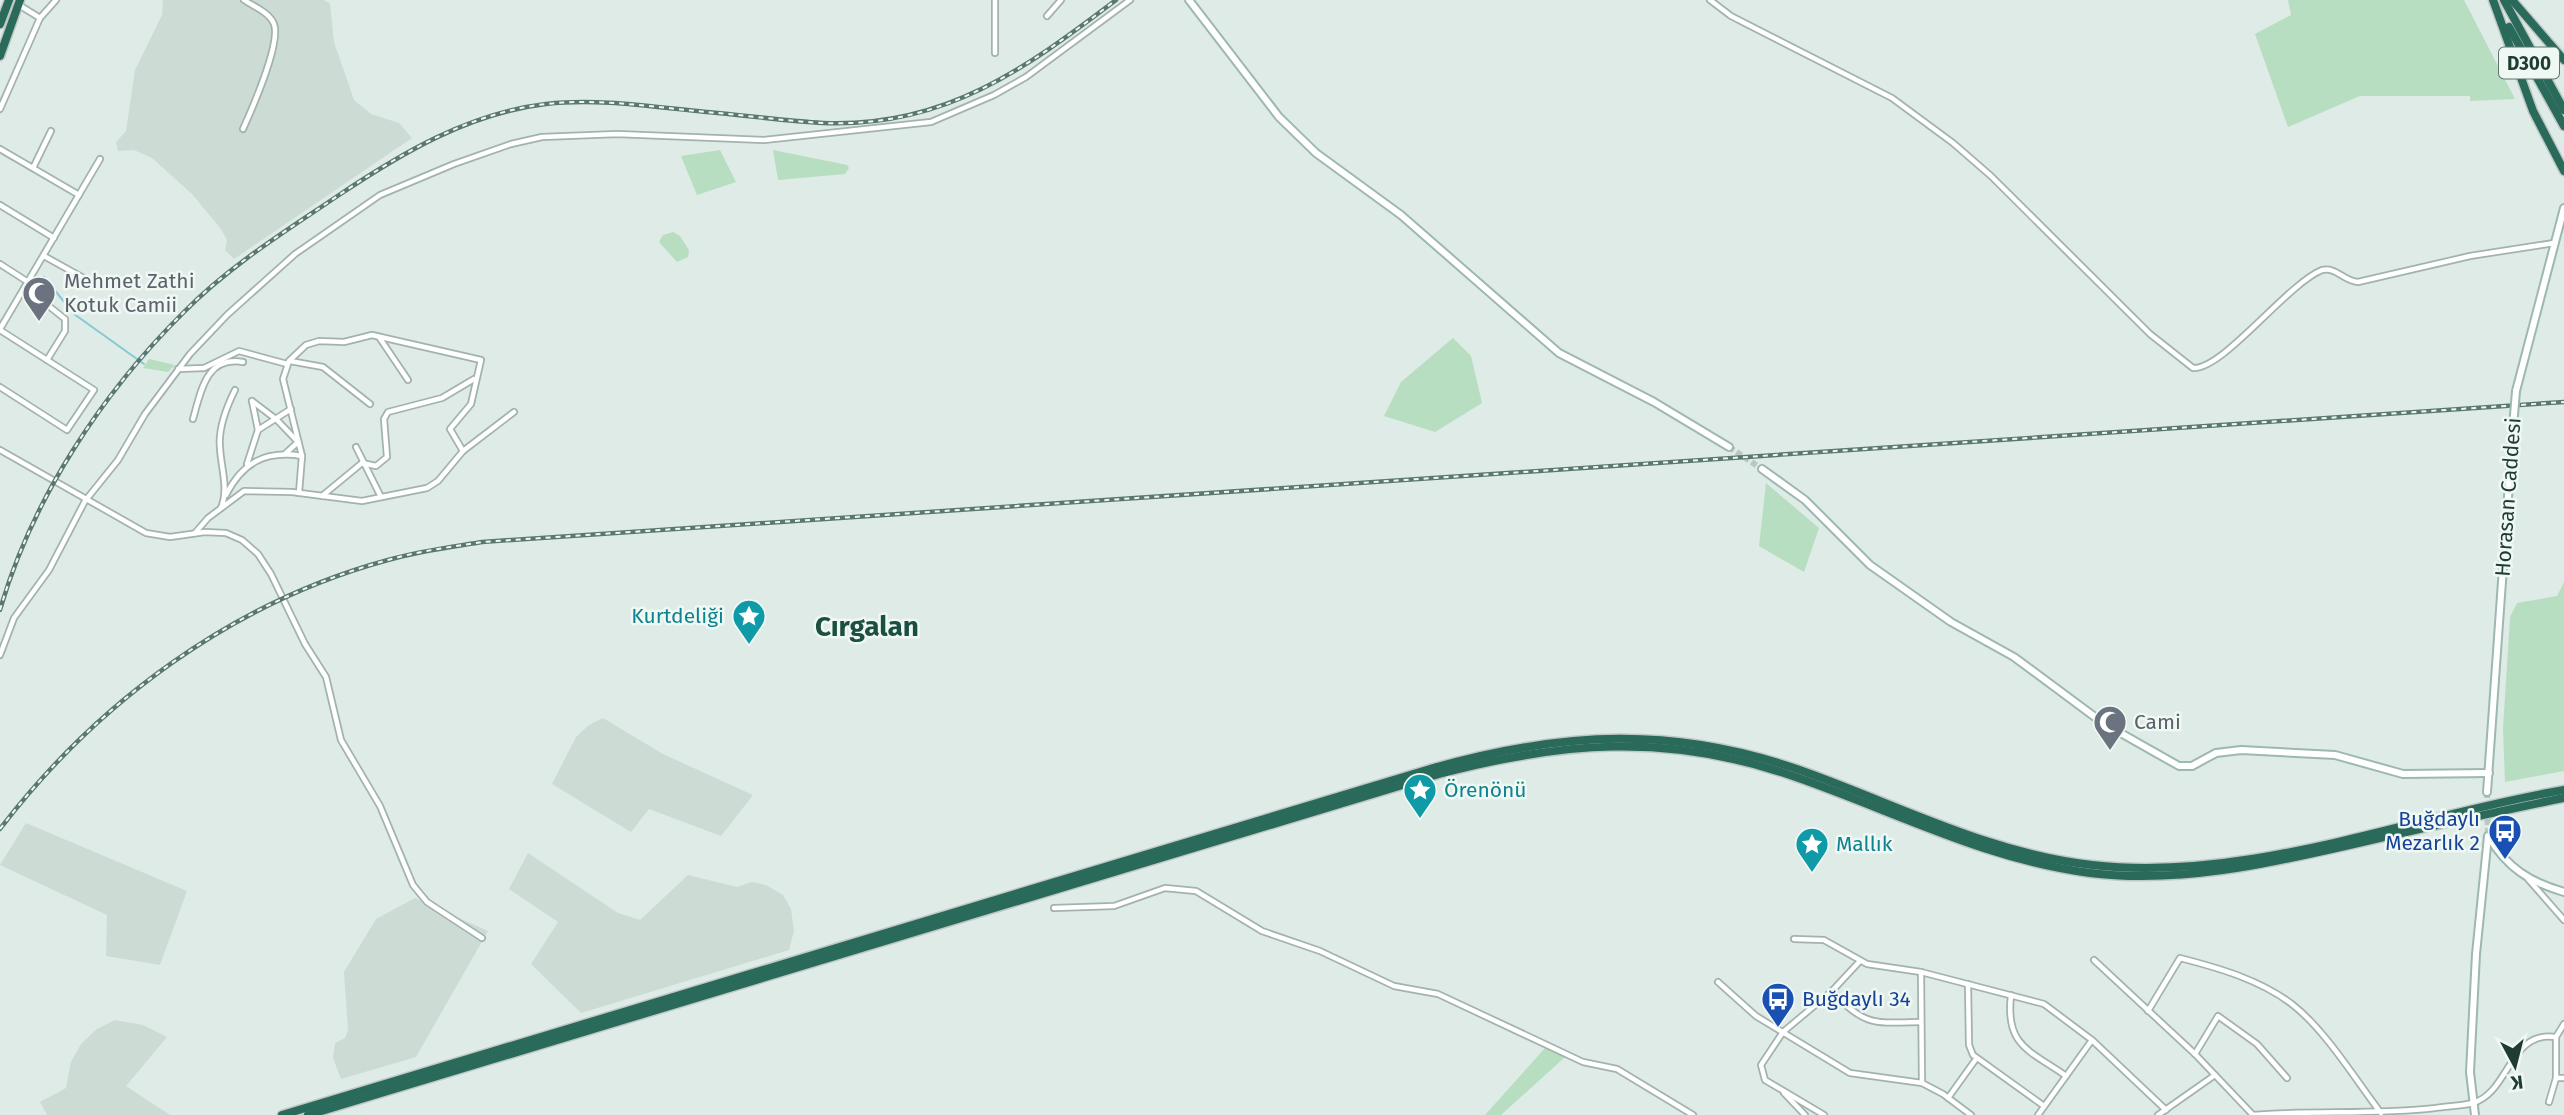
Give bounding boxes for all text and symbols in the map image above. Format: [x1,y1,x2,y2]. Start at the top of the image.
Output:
road number: D300 [2499,48,2559,78]
place label: Mehmet Zathi Kotuk Camii [64,268,195,318]
mosque icon: Mehmet Zathi Kotuk Camii [20,274,58,323]
street label: Horasan Caddesi [2489,417,2527,577]
place icon: Kurtdeliği [730,597,768,646]
place label: Kurtdeliği [631,603,724,629]
district label: Cırgalan [815,610,919,643]
mosque icon: Cami [2091,703,2129,752]
place label: Cami [2134,709,2181,735]
place icon: Örenönü [1401,771,1439,820]
place label: Örenönü [1444,777,1527,803]
place label: Buğdaylı Mezarlık 2 [2385,806,2480,856]
bus stop icon: Buğdaylı Mezarlık 2 [2486,812,2524,861]
place icon: Mallık [1793,825,1831,874]
place label: Mallık [1836,831,1893,857]
bus stop icon: Buğdaylı 34 [1759,980,1797,1029]
place label: Buğdaylı 34 [1802,986,1911,1012]
north arrow [2480,1031,2550,1101]
text: K [2509,1070,2524,1095]

